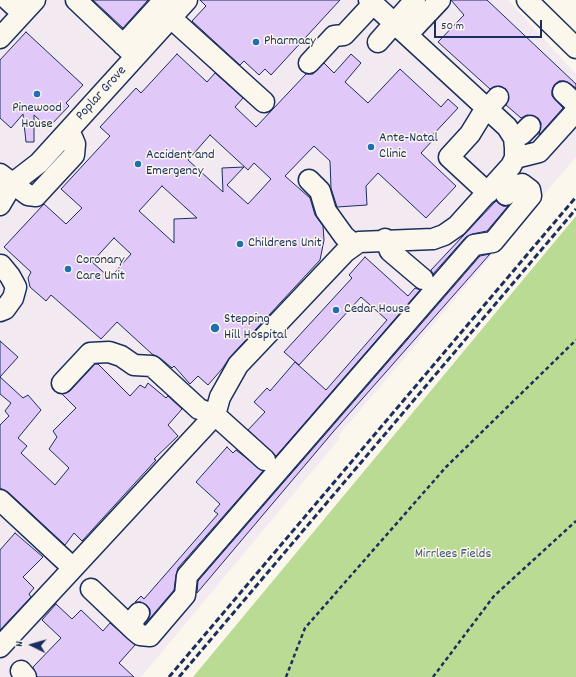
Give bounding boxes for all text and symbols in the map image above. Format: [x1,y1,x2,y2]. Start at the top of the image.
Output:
scale bar [436,12,544,38]
text: 50 m [441,18,464,35]
place label: Pharmacy [264,34,316,50]
marker: Pharmacy [251,37,261,47]
street label: Poplar Grove [73,63,131,125]
marker: Pinewood House [32,89,42,99]
place label: Pinewood House [12,101,62,134]
place label: Ante-Natal Clinic [379,131,438,164]
marker: Ante-Natal Clinic [366,142,376,152]
place label: Accident and Emergency [146,148,215,180]
marker: Accident and Emergency [133,159,143,169]
place label: Childrens Unit [248,236,322,252]
marker: Childrens Unit [235,239,245,249]
place label: Coronary Care Unit [76,253,125,286]
marker: Coronary Care Unit [63,264,73,274]
place label: Cedar House [344,302,410,318]
marker: Cedar House [331,305,341,315]
place label: Stepping Hill Hospital [224,312,287,344]
marker: Stepping Hill Hospital [209,322,221,334]
park label: Mirrlees Fields [415,547,491,563]
north arrow [12,625,52,665]
text: N [12,641,28,647]

